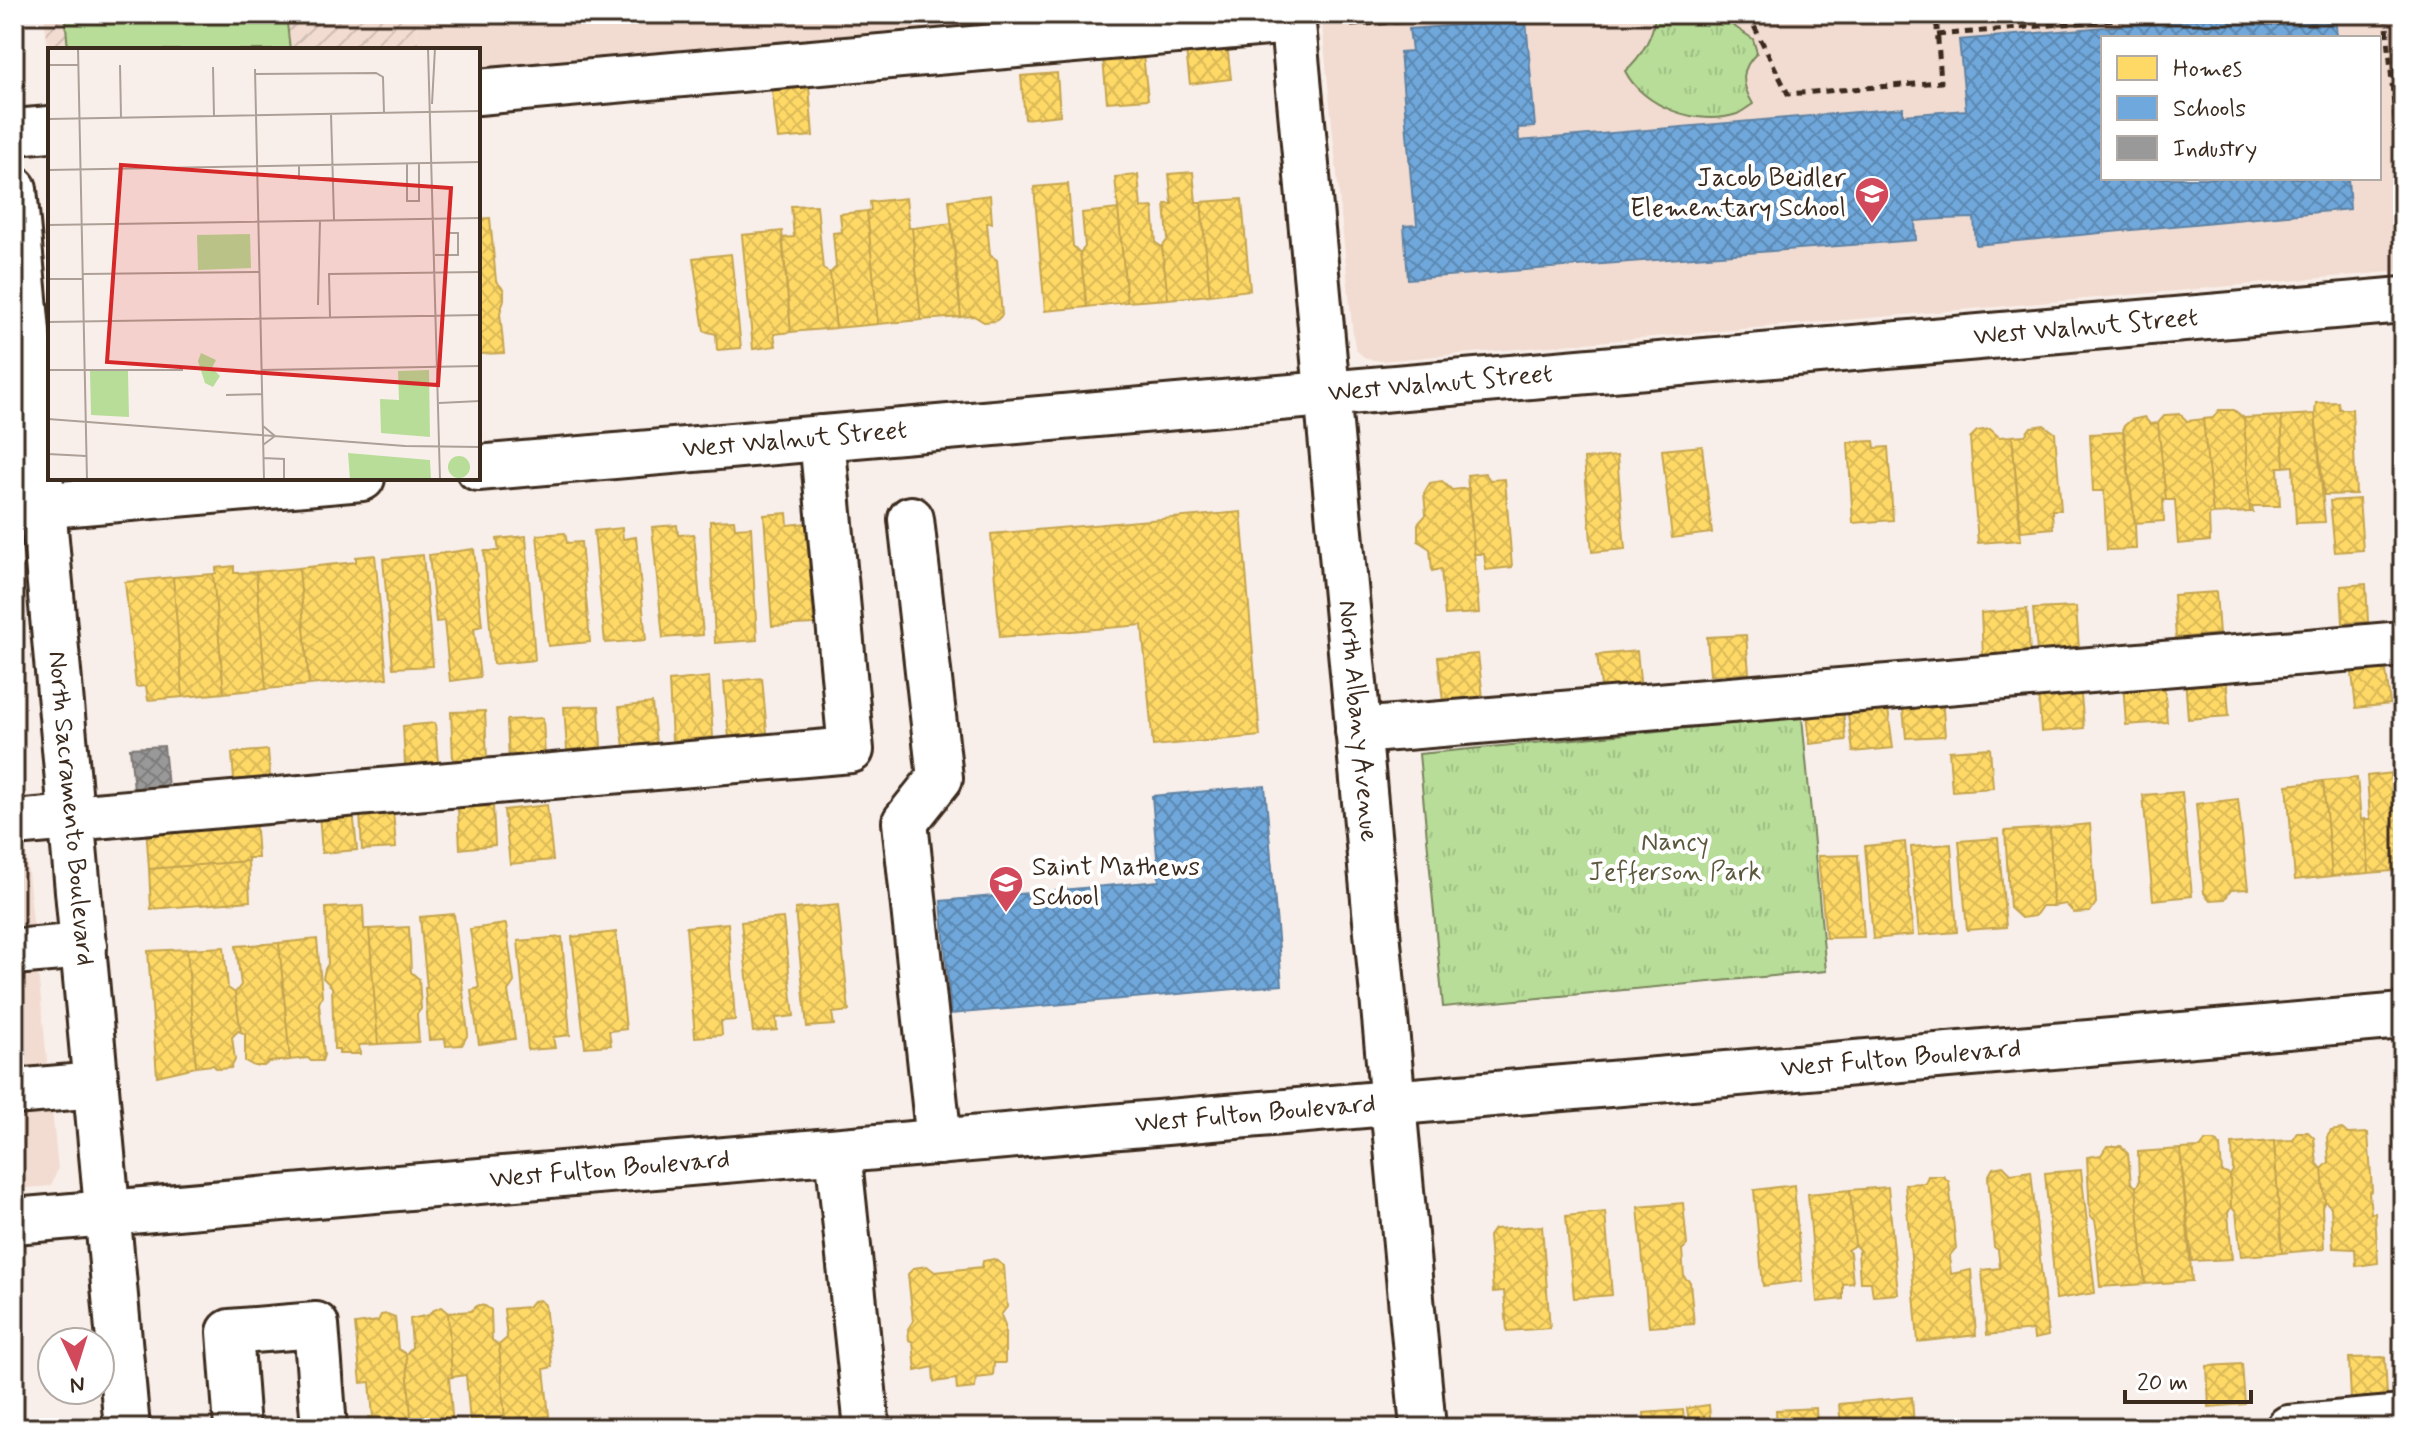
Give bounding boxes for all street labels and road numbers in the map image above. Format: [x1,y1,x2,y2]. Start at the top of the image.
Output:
street label: West Walnut Street [1972,301,2200,354]
street label: West Walnut Street [1327,357,1554,411]
street label: West Walnut Street [681,414,909,467]
street label: North Albany Avenue [1329,599,1386,843]
street label: North Sacramento Boulevard [39,650,102,967]
street label: West Fulton Boulevard [1779,1032,2023,1086]
street label: West Fulton Boulevard [1134,1087,1377,1142]
street label: West Fulton Boulevard [488,1143,731,1197]

